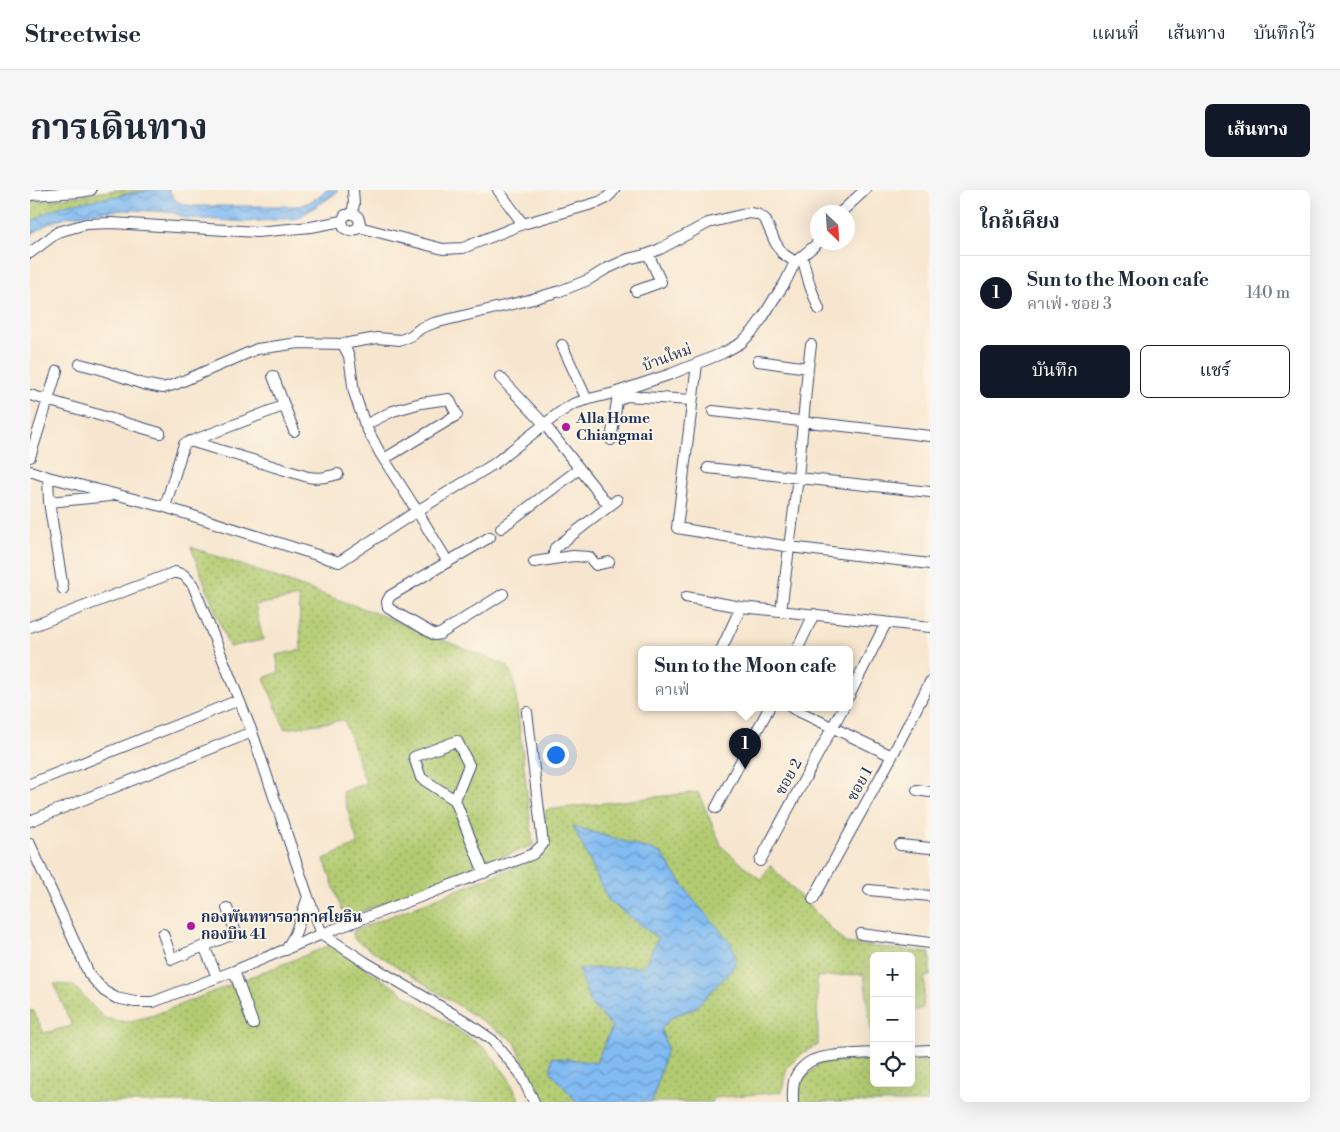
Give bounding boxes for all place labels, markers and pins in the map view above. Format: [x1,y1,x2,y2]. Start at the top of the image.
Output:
place label: Alla Home Chiangmai [575,409,653,445]
marker: Alla Home Chiangmai [560,421,572,433]
pin: 1 [729,728,761,769]
place label: กองพันทหารอากาศโยธิน กองบิน 41 [201,906,362,944]
marker: กองพันทหารอากาศโยธิน กองบิน 41 [185,920,197,932]

